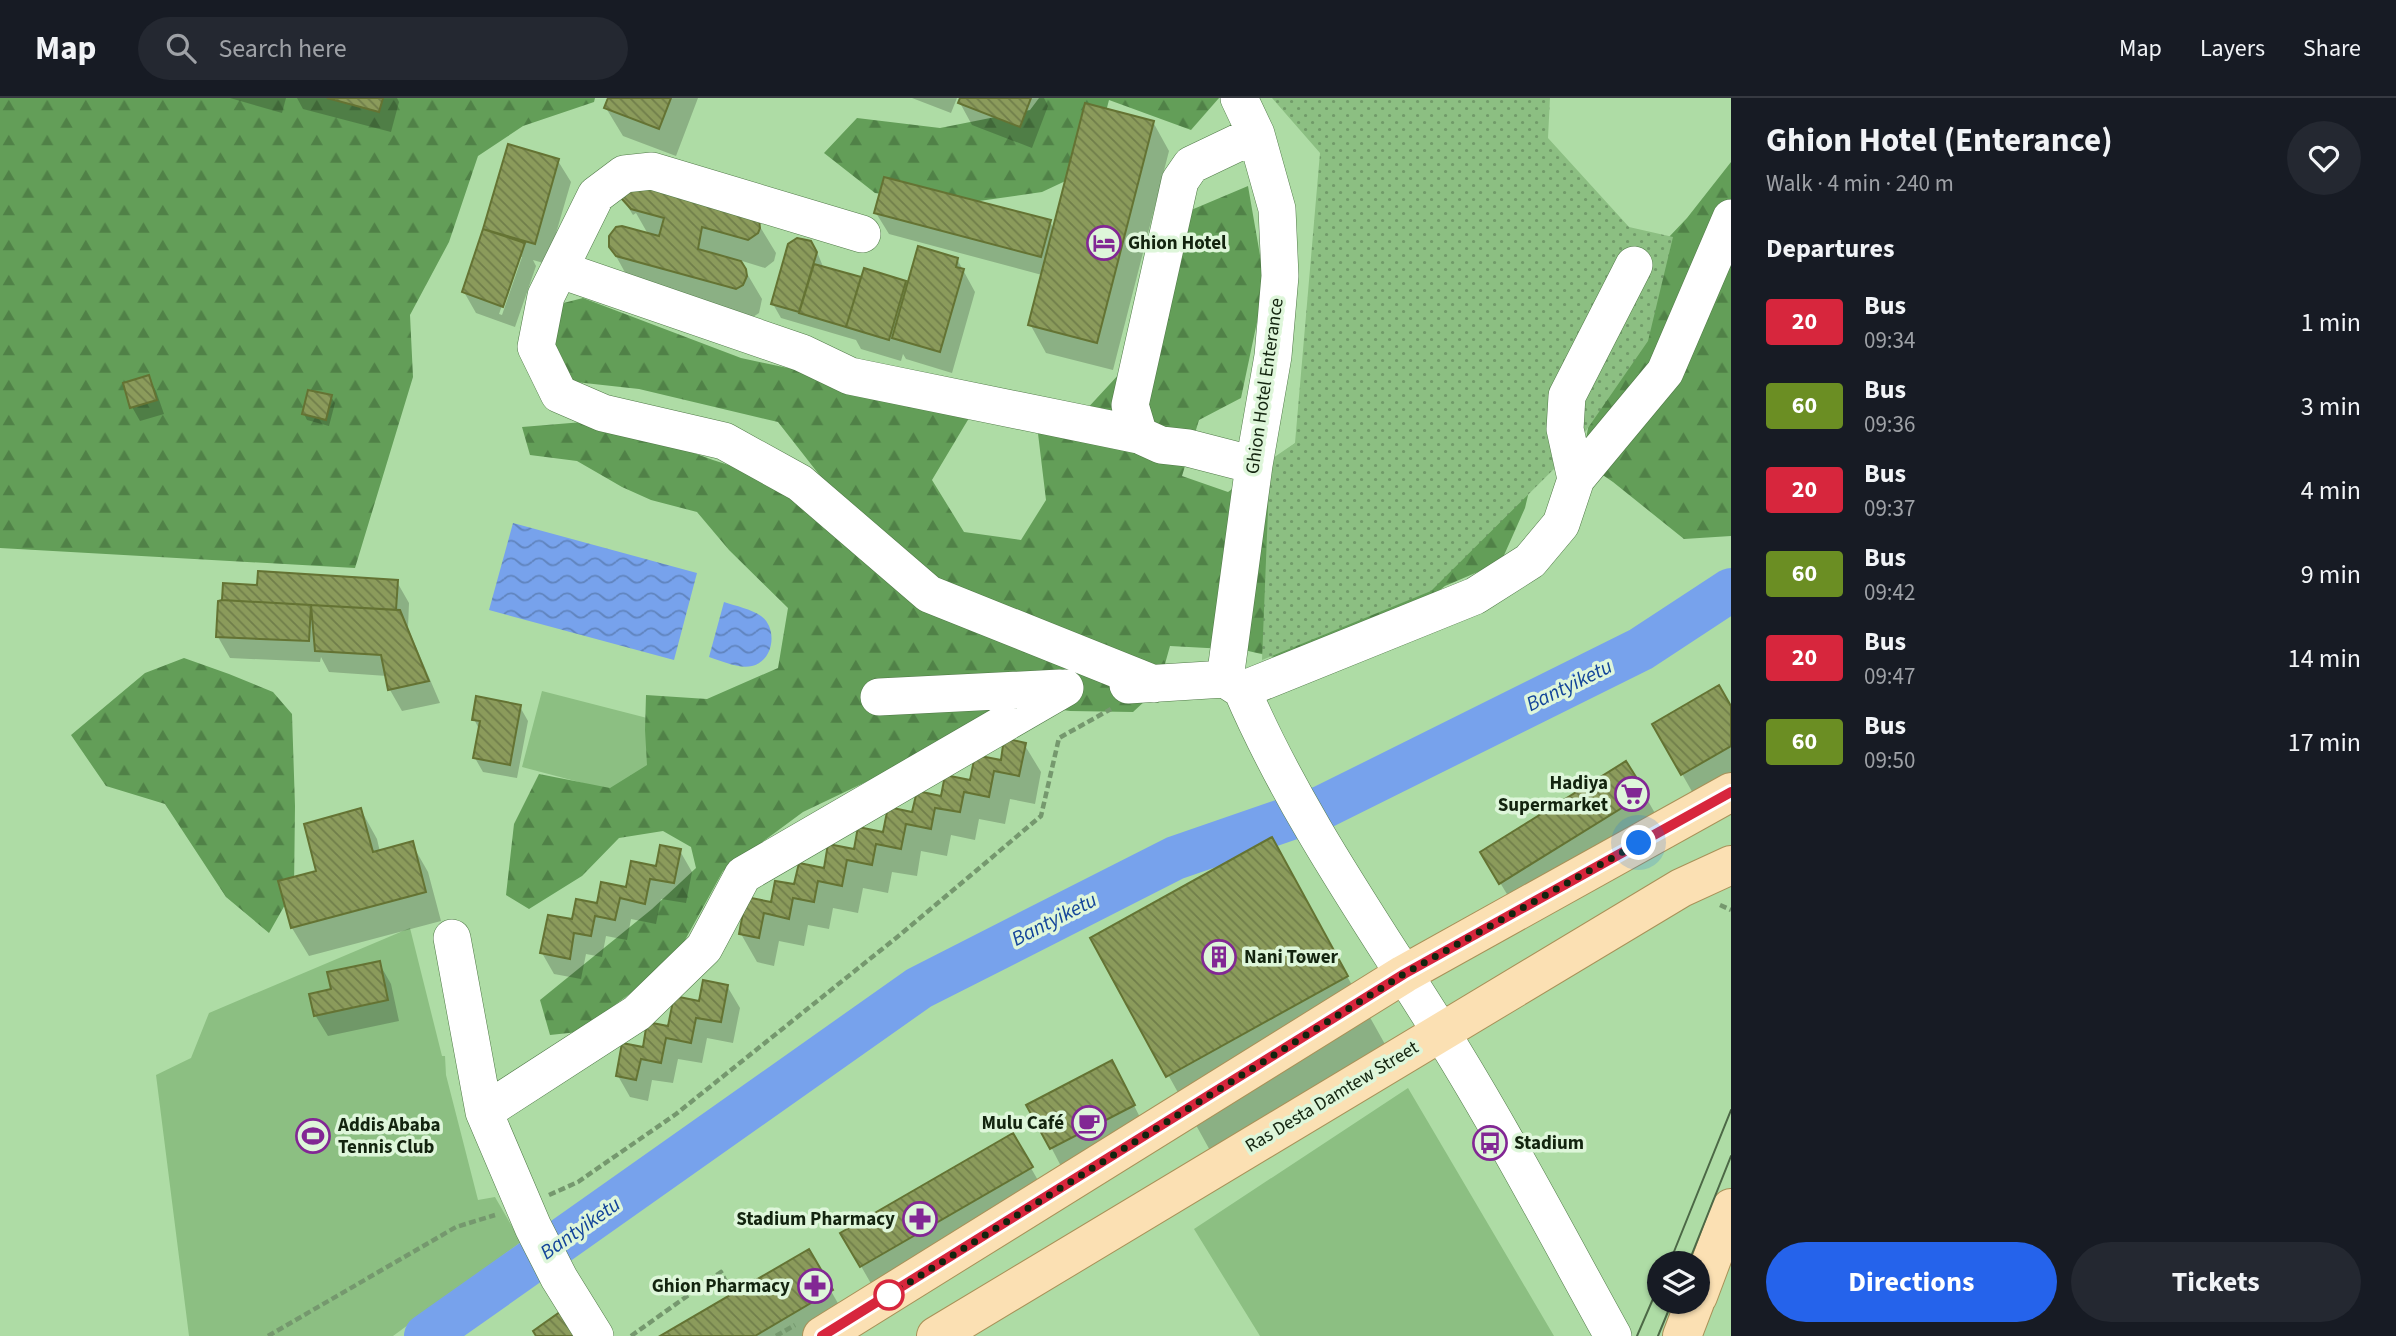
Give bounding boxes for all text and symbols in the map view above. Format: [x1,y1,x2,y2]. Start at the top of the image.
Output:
search box [138,17,628,80]
text: Map [35,25,96,72]
icon: search [162,29,200,67]
text: Search here [218,30,347,67]
text: Map [2119,31,2162,66]
text: Layers [2200,31,2265,66]
text: Share [2303,31,2361,66]
text: Ghion Hotel (Enterance) [1766,117,2113,164]
button: heart [2287,121,2361,195]
text: Walk · 4 min · 240 m [1766,167,1954,200]
hotel icon: Ghion Hotel [1085,224,1123,262]
place label: Ghion Hotel [1128,230,1227,257]
text: Departures [1766,230,1894,267]
text: Bus [1864,287,1906,324]
street label: Ghion Hotel Enterance [1239,296,1291,476]
text: 20 [1792,304,1817,339]
text: 1 min [2301,304,2361,341]
text: 09:34 [1864,324,1915,357]
text: Bus [1864,371,1906,408]
text: 60 [1792,388,1817,423]
text: 3 min [2301,388,2361,425]
text: 09:36 [1864,408,1915,441]
text: Bus [1864,455,1906,492]
text: 20 [1792,472,1817,507]
text: 4 min [2301,472,2361,509]
text: 09:37 [1864,492,1915,525]
text: Bus [1864,539,1906,576]
text: 60 [1792,556,1817,591]
text: 9 min [2301,556,2361,593]
text: 09:42 [1864,576,1915,609]
text: Bus [1864,623,1906,660]
text: 20 [1792,640,1817,675]
text: 14 min [2288,640,2361,677]
water label: Bantyiketu [1521,651,1617,719]
text: 09:47 [1864,660,1915,693]
text: Bus [1864,707,1906,744]
text: 60 [1792,724,1817,759]
text: 17 min [2288,724,2361,761]
text: 09:50 [1864,744,1915,777]
place label: Hadiya Supermarket [1498,770,1608,819]
supermarket icon: Hadiya Supermarket [1613,775,1651,813]
your location [1621,825,1656,860]
water label: Bantyiketu [1006,885,1102,953]
building icon: Nani Tower [1200,938,1238,976]
place label: Nani Tower [1244,944,1338,971]
street label: Ras Desta Damtew Street [1240,1034,1424,1160]
cafe icon: Mulu Café [1070,1104,1108,1142]
place label: Mulu Café [982,1110,1064,1137]
place label: Addis Ababa Tennis Club [337,1112,440,1161]
sports icon: Addis Ababa Tennis Club [294,1117,332,1155]
bus stop icon: Stadium [1471,1124,1509,1162]
place label: Stadium [1514,1130,1584,1157]
water label: Bantyiketu [534,1189,626,1267]
pharmacy icon: Stadium Pharmacy [901,1200,939,1238]
place label: Stadium Pharmacy [736,1206,895,1233]
button: Directions [1766,1242,2057,1322]
button: Tickets [2071,1242,2361,1322]
map controls [1647,1251,1710,1314]
button: layers [1647,1251,1710,1314]
pharmacy icon: Ghion Pharmacy [796,1267,834,1305]
place label: Ghion Pharmacy [652,1273,790,1300]
unlabelled marker [874,1280,904,1310]

